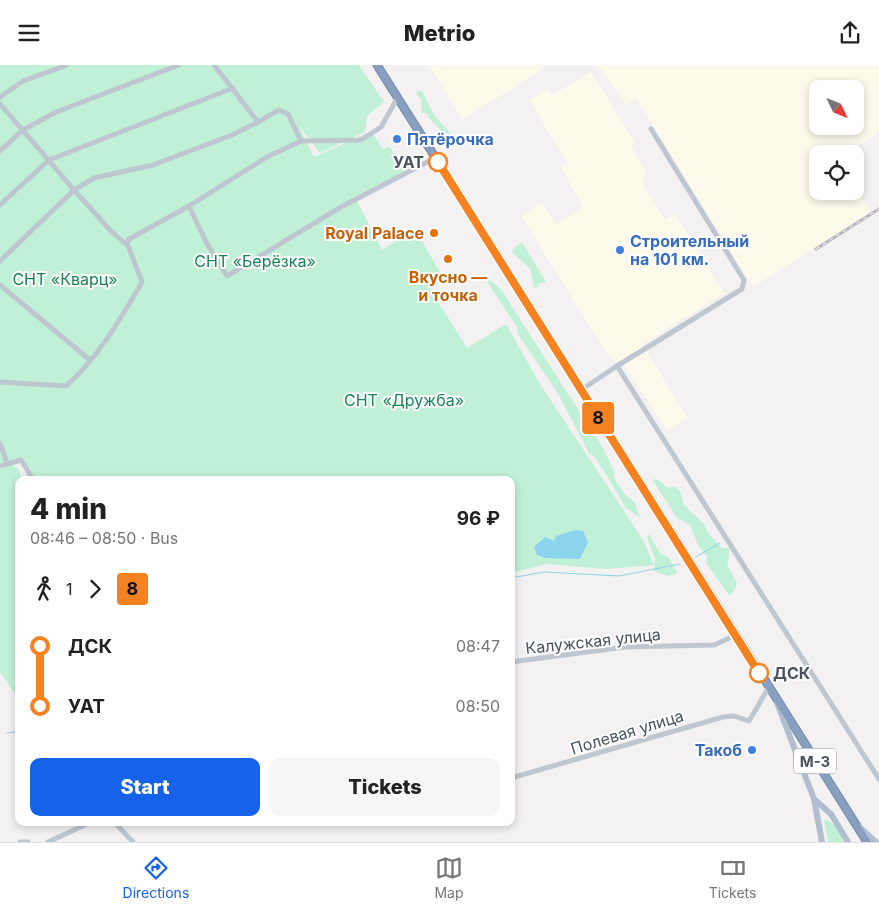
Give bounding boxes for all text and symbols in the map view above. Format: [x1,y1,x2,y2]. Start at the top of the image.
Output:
icon: menu [15,19,43,47]
icon: share [836,19,864,47]
text: Metrio [404,20,475,46]
north arrow [809,80,864,135]
map controls [809,80,864,200]
place label: Пятёрочка [407,129,494,149]
marker: Пятёрочка [391,133,403,145]
button: locate [809,145,864,200]
place label: УАТ [393,152,424,172]
marker: УАТ [428,152,448,172]
place label: Royal Palace [325,223,424,243]
marker: Royal Palace [428,227,440,239]
place label: Строительный на 101 км. [630,231,749,269]
marker: Строительный на 101 км. [614,244,626,256]
park label: СНТ «Берёзка» [194,251,316,271]
marker: Вкусно — и точка [442,253,454,265]
place label: Вкусно — и точка [409,267,487,305]
park label: СНТ «Кварц» [12,269,118,289]
park label: СНТ «Дружба» [344,390,464,410]
line badge: 8 [582,402,614,434]
text: 8 [592,407,604,428]
text: 4 min [30,492,107,526]
text: 96 ₽ [457,507,500,530]
text: 08:46 – 08:50 · Bus [30,528,178,548]
icon: walk [30,575,58,603]
icon: forward [81,575,109,603]
text: 8 [127,578,138,599]
text: 1 [66,579,73,599]
street label: Калужская улица [524,624,662,658]
text: ДСК [68,635,112,658]
text: 08:47 [456,636,500,656]
marker: ДСК [749,663,769,683]
place label: ДСК [773,663,811,683]
text: УАТ [68,695,105,718]
text: 08:50 [456,696,500,716]
street label: Полевая улица [568,705,686,759]
place label: Такоб [695,740,742,760]
marker: Такоб [746,744,758,756]
road number: М-3 [794,749,836,773]
button: Start [30,758,260,816]
button: Tickets [270,758,500,816]
tab: Directions [123,854,189,901]
tab: Map [434,854,464,901]
tab: Tickets [709,854,756,901]

